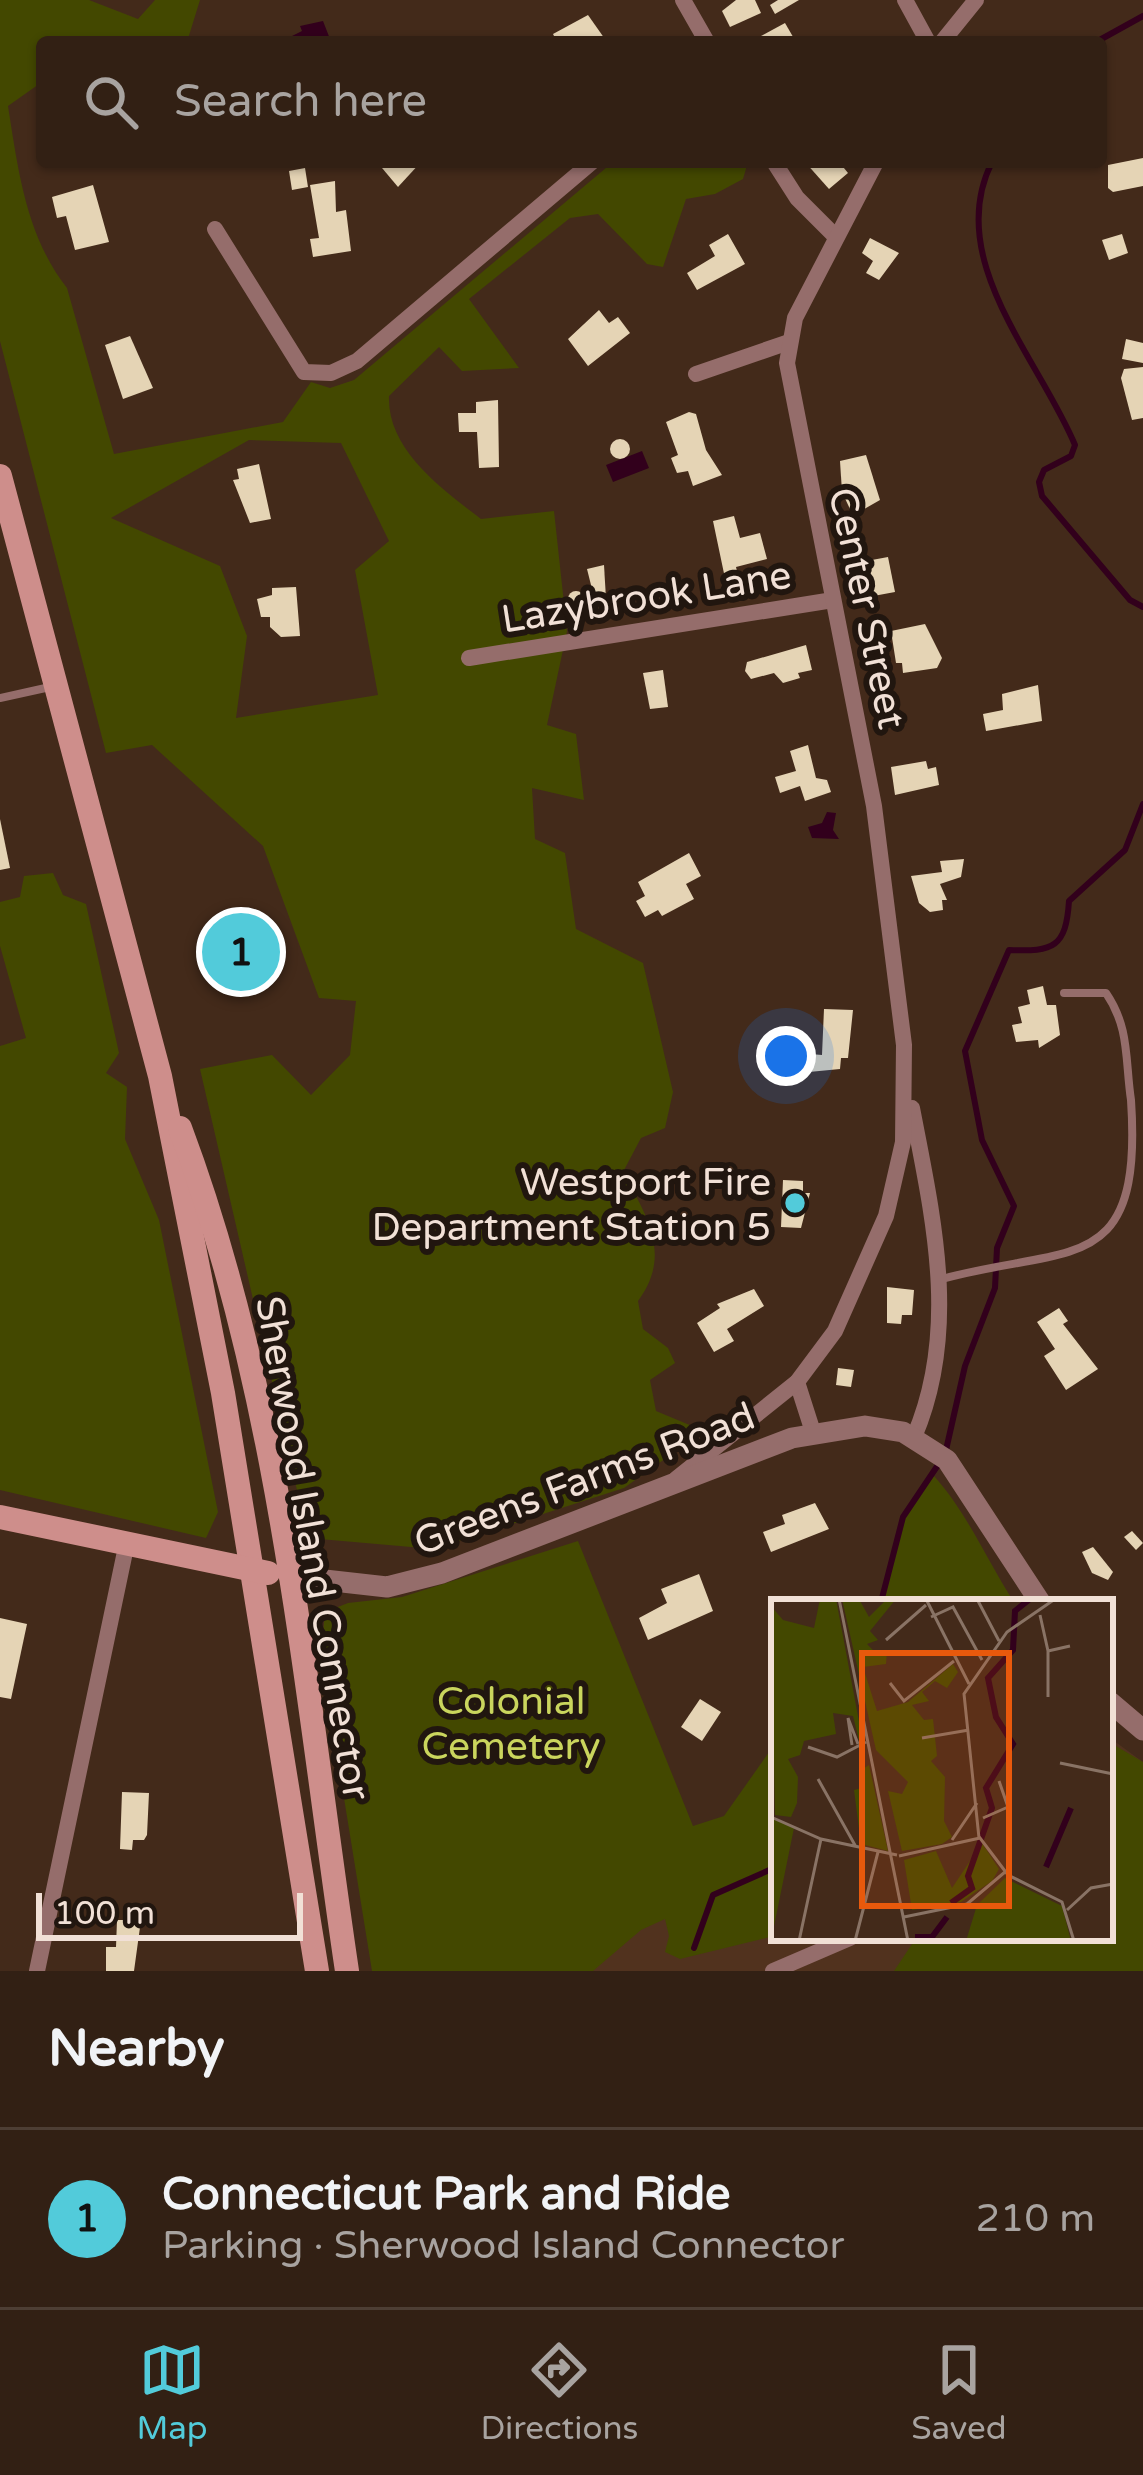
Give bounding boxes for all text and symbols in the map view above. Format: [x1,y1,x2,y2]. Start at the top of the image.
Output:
search box [36,36,1107,168]
icon: search [78,69,144,135]
text: Search here [174,75,427,129]
street label: Center Street [818,484,915,733]
street label: Lazybrook Lane [498,551,794,644]
pin: 1 [202,907,280,997]
your location [756,1026,816,1086]
place label: Westport Fire Department Station 5 [372,1159,771,1251]
marker: Westport Fire Department Station 5 [782,1190,808,1216]
street label: Sherwood Island Connector [245,1293,380,1804]
street label: Greens Farms Road [408,1393,761,1566]
inset map [771,1599,1113,1941]
park label: Colonial Cemetery [421,1678,601,1770]
scale bar [36,1887,303,1940]
text: 100 m [54,1894,155,1933]
text: Nearby [48,2018,225,2080]
text: Connecticut Park and Ride [162,2168,731,2222]
text: 1 [75,2195,99,2242]
text: 210 m [976,2195,1095,2242]
text: Parking · Sherwood Island Connector [162,2222,844,2269]
tab: Map [136,2337,208,2448]
tab: Directions [480,2337,638,2448]
tab: Saved [911,2337,1007,2448]

